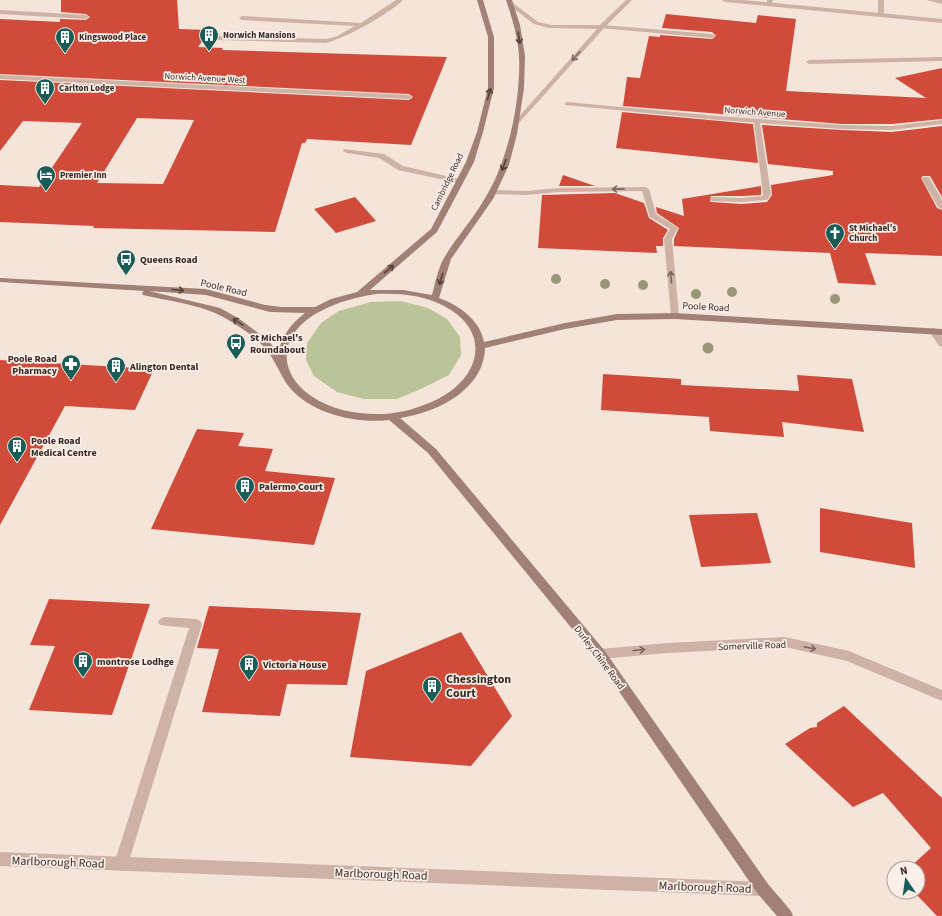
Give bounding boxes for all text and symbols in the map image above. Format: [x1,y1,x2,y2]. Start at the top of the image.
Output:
building icon: Norwich Mansions [198,24,220,52]
building icon: Kingswood Place [54,26,76,54]
place label: Norwich Mansions [223,29,296,42]
place label: Kingswood Place [79,31,146,44]
one-way arrow [515,31,523,44]
one-way arrow [571,51,581,61]
street label: Norwich Avenue West [164,70,246,87]
building icon: Carlton Lodge [34,77,56,105]
place label: Carlton Lodge [59,82,115,95]
one-way arrow [486,88,494,101]
street label: Norwich Avenue [724,104,786,121]
street label: Cambridge Road [428,151,467,213]
one-way arrow [500,159,508,171]
hotel icon: Premier Inn [35,164,57,192]
place label: Premier Inn [60,169,107,182]
one-way arrow [612,186,625,193]
church icon: St Michael's Church [824,222,846,250]
place label: St Michael's Church [849,222,896,245]
bus stop icon: Queens Road [115,248,137,276]
place label: Queens Road [140,253,198,267]
one-way arrow [384,264,395,273]
one-way arrow [667,271,674,284]
one-way arrow [437,272,444,285]
street label: Poole Road [199,276,248,300]
one-way arrow [171,286,184,293]
street label: Poole Road [682,299,730,315]
one-way arrow [232,317,244,325]
place label: St Michael's Roundabout [250,331,305,357]
bus stop icon: St Michael's Roundabout [225,332,247,360]
place label: Poole Road Pharmacy [8,352,58,378]
pharmacy icon: Poole Road Pharmacy [60,353,82,381]
building icon: Alington Dental [105,355,127,383]
place label: Alington Dental [129,360,198,374]
place label: Poole Road Medical Centre [31,434,97,460]
building icon: Poole Road Medical Centre [6,435,28,463]
building icon: Palermo Court [234,475,256,503]
place label: Palermo Court [259,480,323,494]
street label: Durley Chine Road [571,623,628,692]
street label: Somerville Road [718,638,786,654]
one-way arrow [803,644,816,652]
one-way arrow [632,647,645,654]
building icon: montrose Lodhge [72,650,94,678]
building icon: Victoria House [238,653,260,681]
place label: montrose Lodhge [97,655,174,669]
place label: Victoria House [262,658,327,672]
place label: Chessington Court [446,671,511,702]
building icon: Chessington Court [421,675,443,703]
street label: Marlborough Road [11,852,105,873]
north arrow [886,860,926,900]
text: N [899,863,909,879]
street label: Marlborough Road [334,864,428,885]
street label: Marlborough Road [658,877,752,898]

